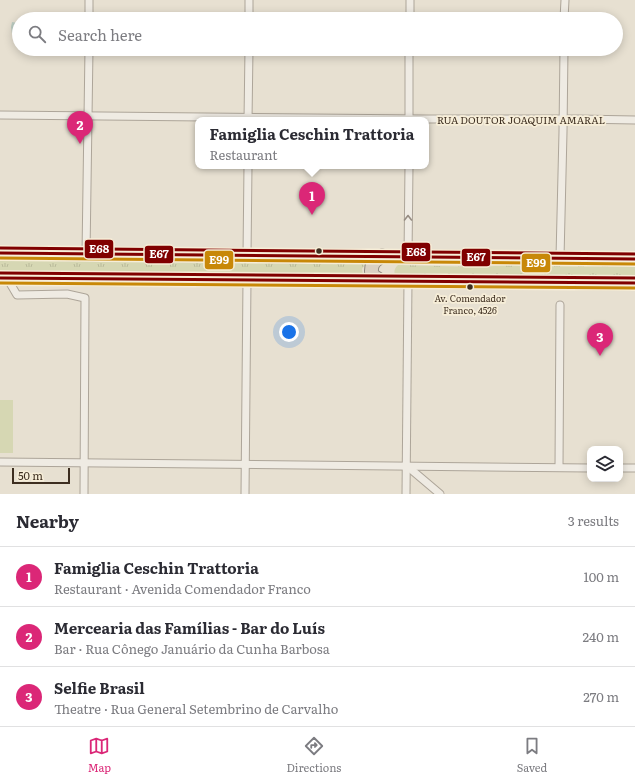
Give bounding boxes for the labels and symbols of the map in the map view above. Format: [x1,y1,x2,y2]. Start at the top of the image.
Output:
pin: 2 [67,111,93,144]
street label: RUA DOUTOR JOAQUIM AMARAL [437,112,605,127]
pin: 1 [299,182,325,215]
one-way arrow [404,215,412,221]
line badge: E68 [84,239,114,259]
text: E68 [89,240,110,256]
line badge: E68 [401,242,431,262]
text: E68 [406,243,427,259]
line badge: E67 [144,245,174,264]
text: E67 [149,245,169,261]
unlabelled marker [314,246,324,256]
line badge: E67 [461,248,491,267]
text: E67 [466,248,486,264]
line badge: E99 [204,250,234,270]
text: E99 [209,251,229,267]
line badge: E99 [521,253,551,273]
text: E99 [526,254,546,270]
marker: Av. Comendador Franco, 4526 [465,282,475,292]
place label: Av. Comendador Franco, 4526 [435,291,506,317]
your location [279,322,299,342]
pin: 3 [587,323,613,356]
scale bar [12,466,70,485]

